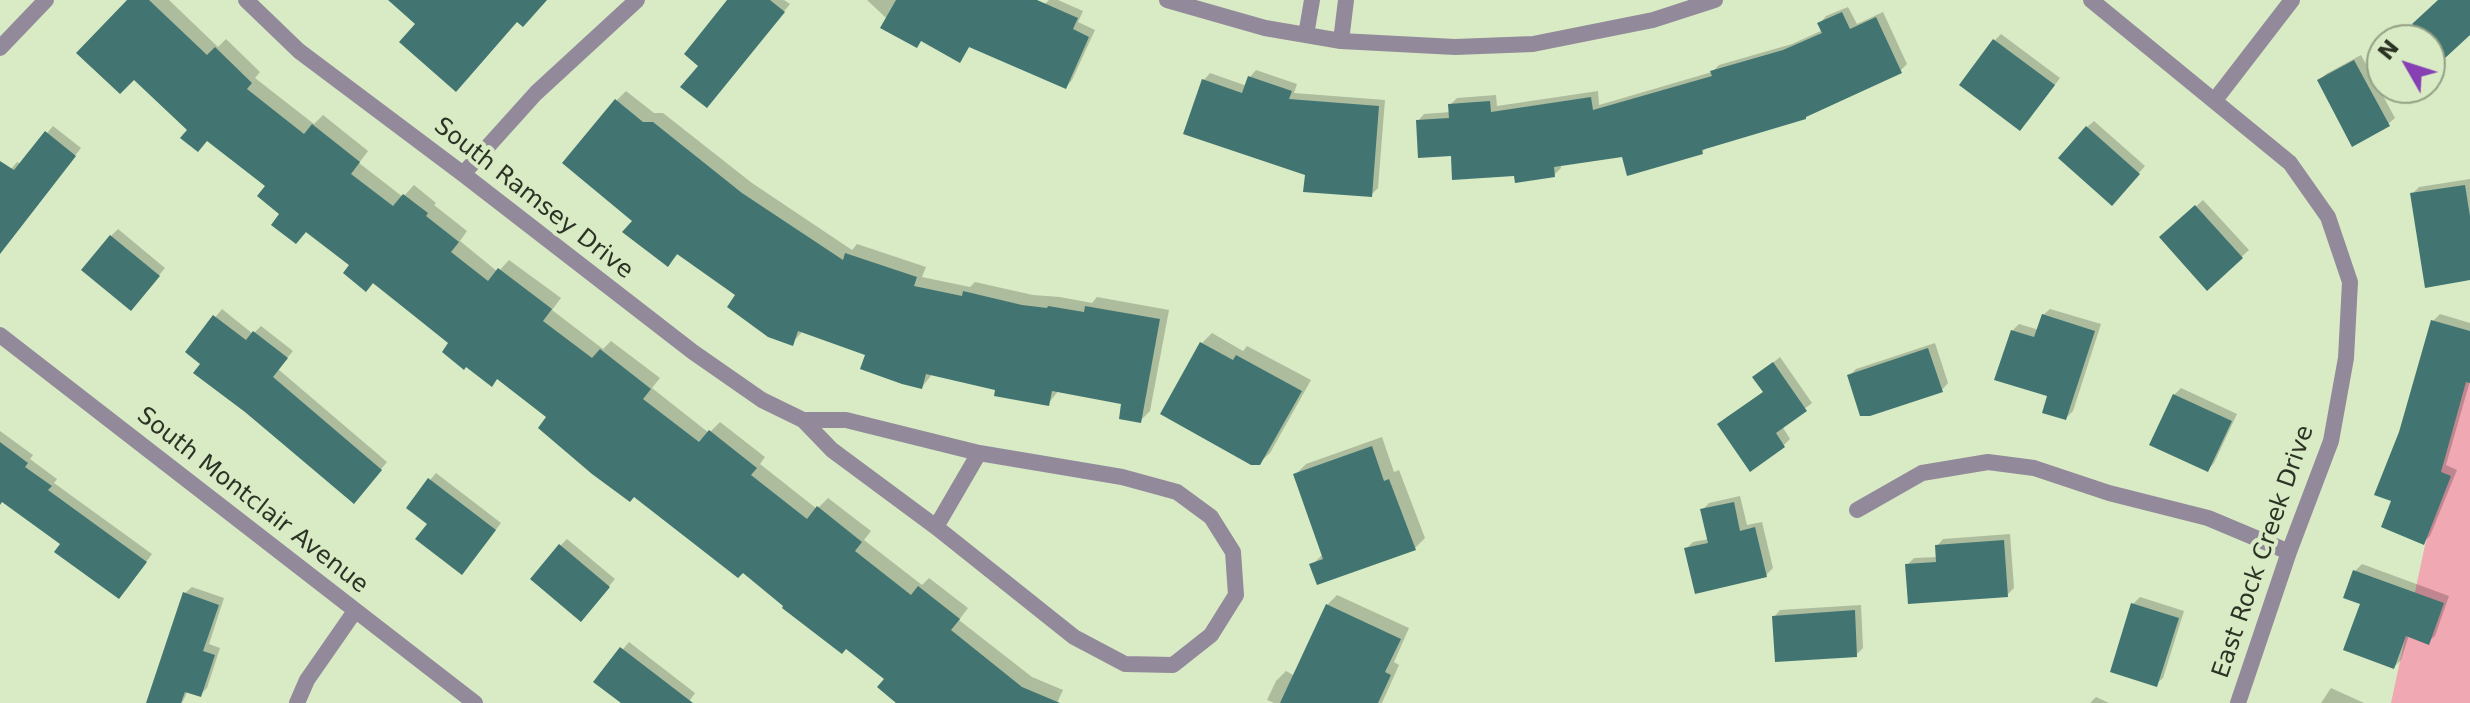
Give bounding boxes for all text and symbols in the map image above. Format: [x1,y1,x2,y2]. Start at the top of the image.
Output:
north arrow [2366,24,2446,104]
text: N [2373,35,2404,65]
street label: South Ramsey Drive [428,112,638,286]
street label: South Montclair Avenue [131,402,373,600]
street label: East Rock Creek Drive [2207,422,2321,682]

